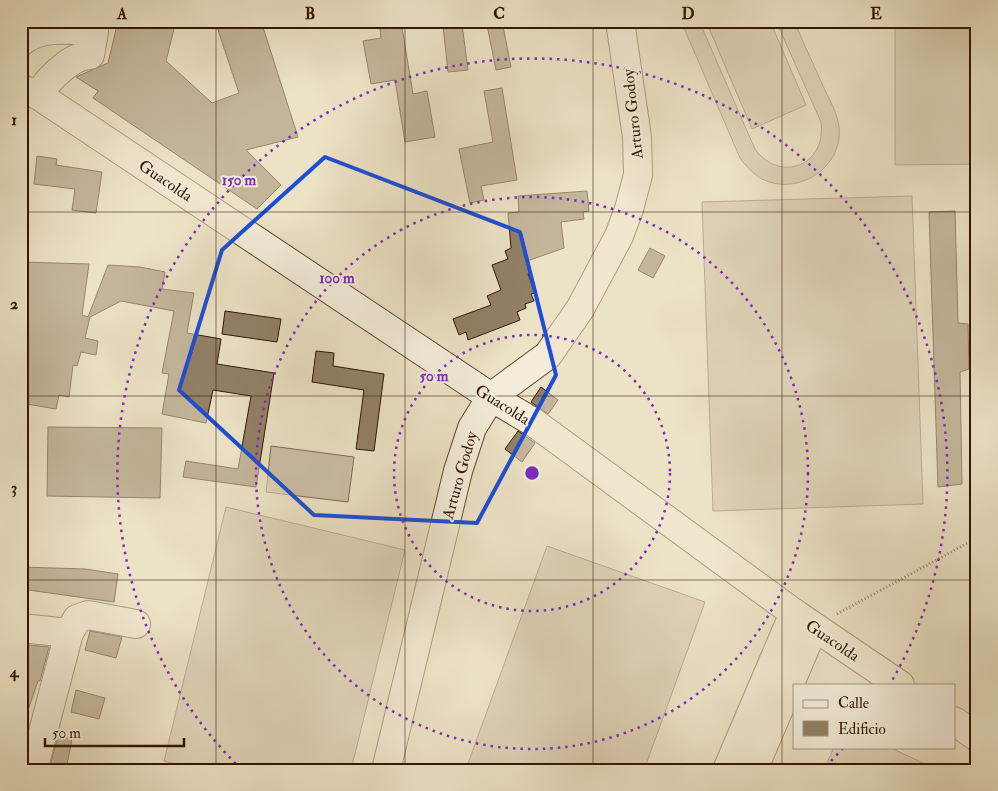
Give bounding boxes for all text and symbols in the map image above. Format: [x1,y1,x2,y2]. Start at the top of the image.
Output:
text: A [116,4,128,24]
text: B [305,4,315,24]
text: C [493,4,505,24]
text: D [681,4,695,24]
text: E [870,4,882,24]
street label: Arturo Godoy [618,67,648,161]
text: 1 [11,110,17,130]
street label: Guacolda [135,156,197,206]
text: 150 m [222,171,256,190]
text: 100 m [319,269,355,288]
text: 2 [10,294,18,314]
text: 50 m [420,367,449,386]
street label: Guacolda [471,380,534,430]
street label: Arturo Godoy [438,428,482,522]
centre of rings [523,464,541,482]
text: 3 [11,478,17,498]
street label: Guacolda [802,616,864,666]
text: 4 [9,662,20,682]
legend [793,684,956,748]
text: Calle [838,694,869,713]
scale bar [45,716,184,748]
text: Edificio [838,720,886,739]
text: 50 m [52,724,81,743]

